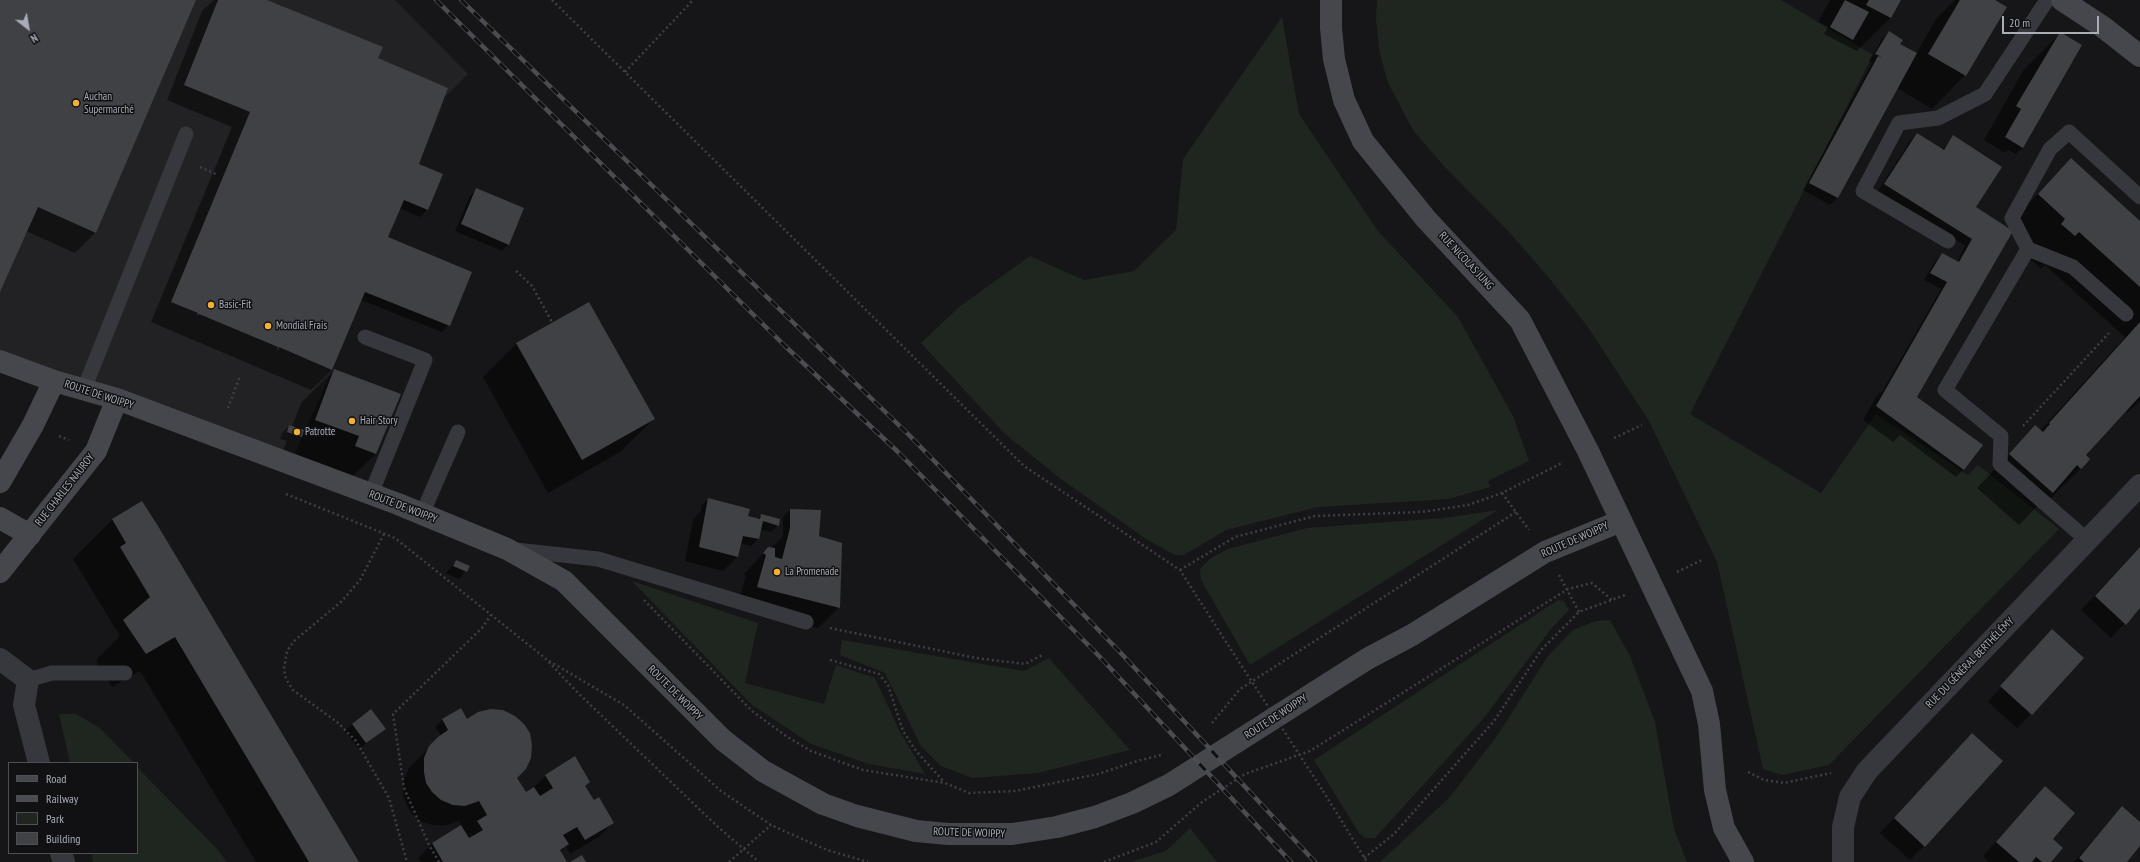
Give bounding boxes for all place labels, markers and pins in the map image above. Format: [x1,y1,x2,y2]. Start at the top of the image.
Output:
place label: Auchan Supermarché [84,90,134,116]
marker: Auchan Supermarché [71,98,81,108]
place label: Basic-Fit [219,298,251,312]
marker: Basic-Fit [206,300,216,310]
place label: Mondial Frais [276,319,327,333]
marker: Mondial Frais [263,321,273,331]
place label: Hair Story [360,414,398,428]
marker: Hair Story [347,416,357,426]
place label: Patrotte [305,425,335,439]
marker: Patrotte [292,427,302,437]
place label: La Promenade [785,565,839,579]
marker: La Promenade [772,567,782,577]

